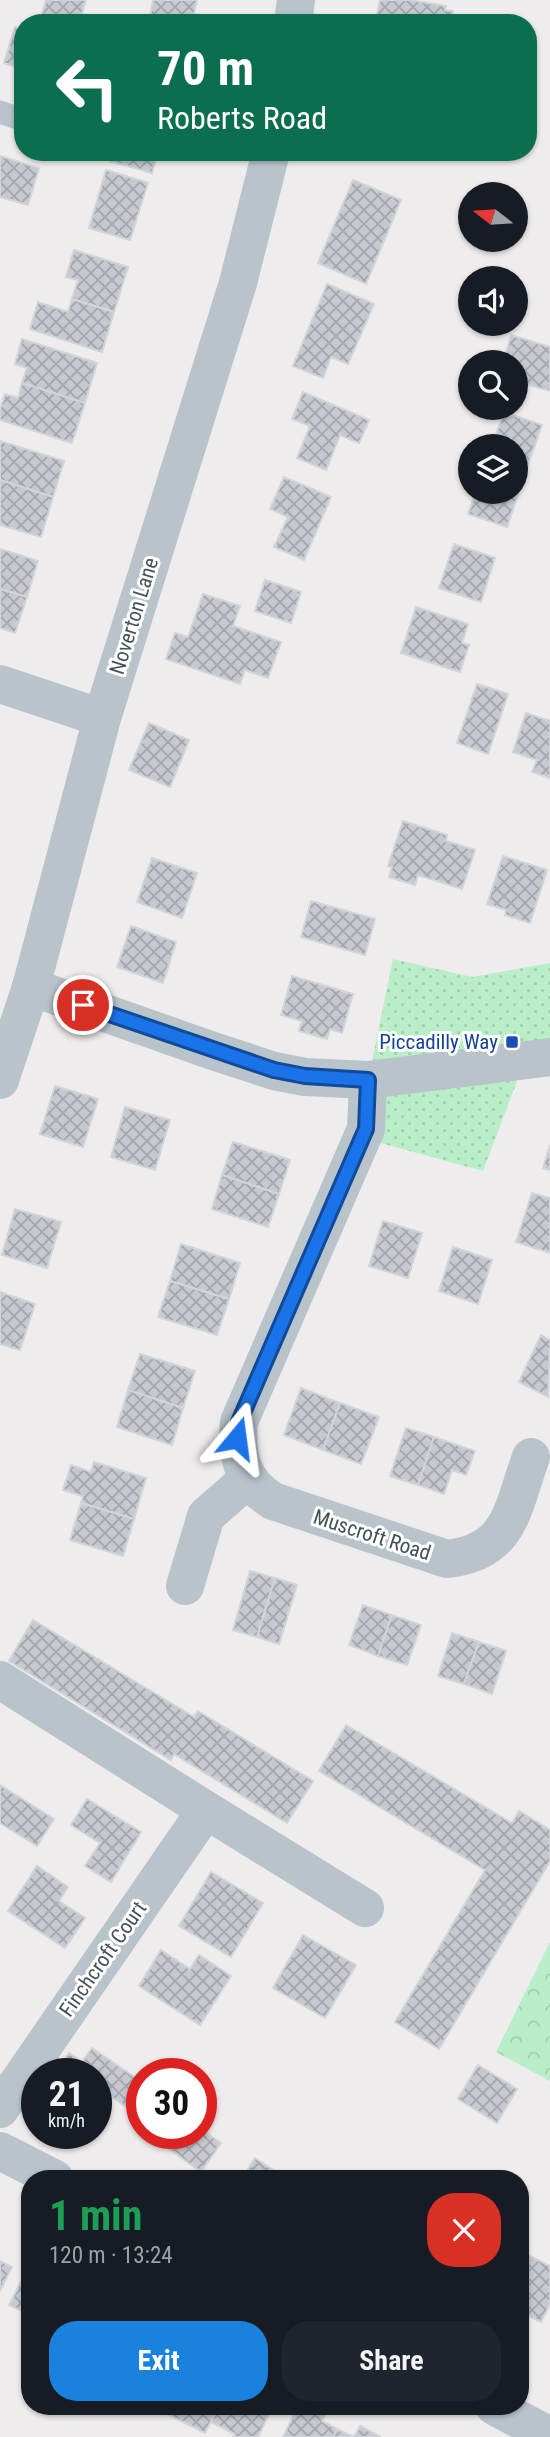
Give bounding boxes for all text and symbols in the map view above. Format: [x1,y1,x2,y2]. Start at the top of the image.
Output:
text: 70 m [157,40,254,97]
icon: left [42,42,133,133]
text: Roberts Road [157,99,327,137]
north arrow [458,182,528,252]
map controls [458,182,528,504]
button: sound [458,266,528,336]
button: search [458,350,528,420]
button: layers [458,434,528,504]
street label: Noverton Lane [105,555,163,677]
pin [53,975,113,1035]
icon: arrive [64,986,102,1024]
place label: Piccadilly Way [379,1030,498,1054]
marker: Piccadilly Way [504,1034,520,1050]
position arrow [200,1401,274,1475]
street label: Muscroft Road [310,1505,434,1565]
street label: Finchcroft Court [55,1897,151,2021]
speed limit sign: 30 [126,2058,217,2149]
text: 21 [49,2074,84,2115]
text: km/h [48,2110,85,2131]
text: 1 min [49,2191,142,2240]
button: close [427,2193,501,2267]
text: 120 m · 13:24 [49,2242,173,2269]
button: Exit [49,2321,268,2401]
button: Share [282,2321,501,2401]

